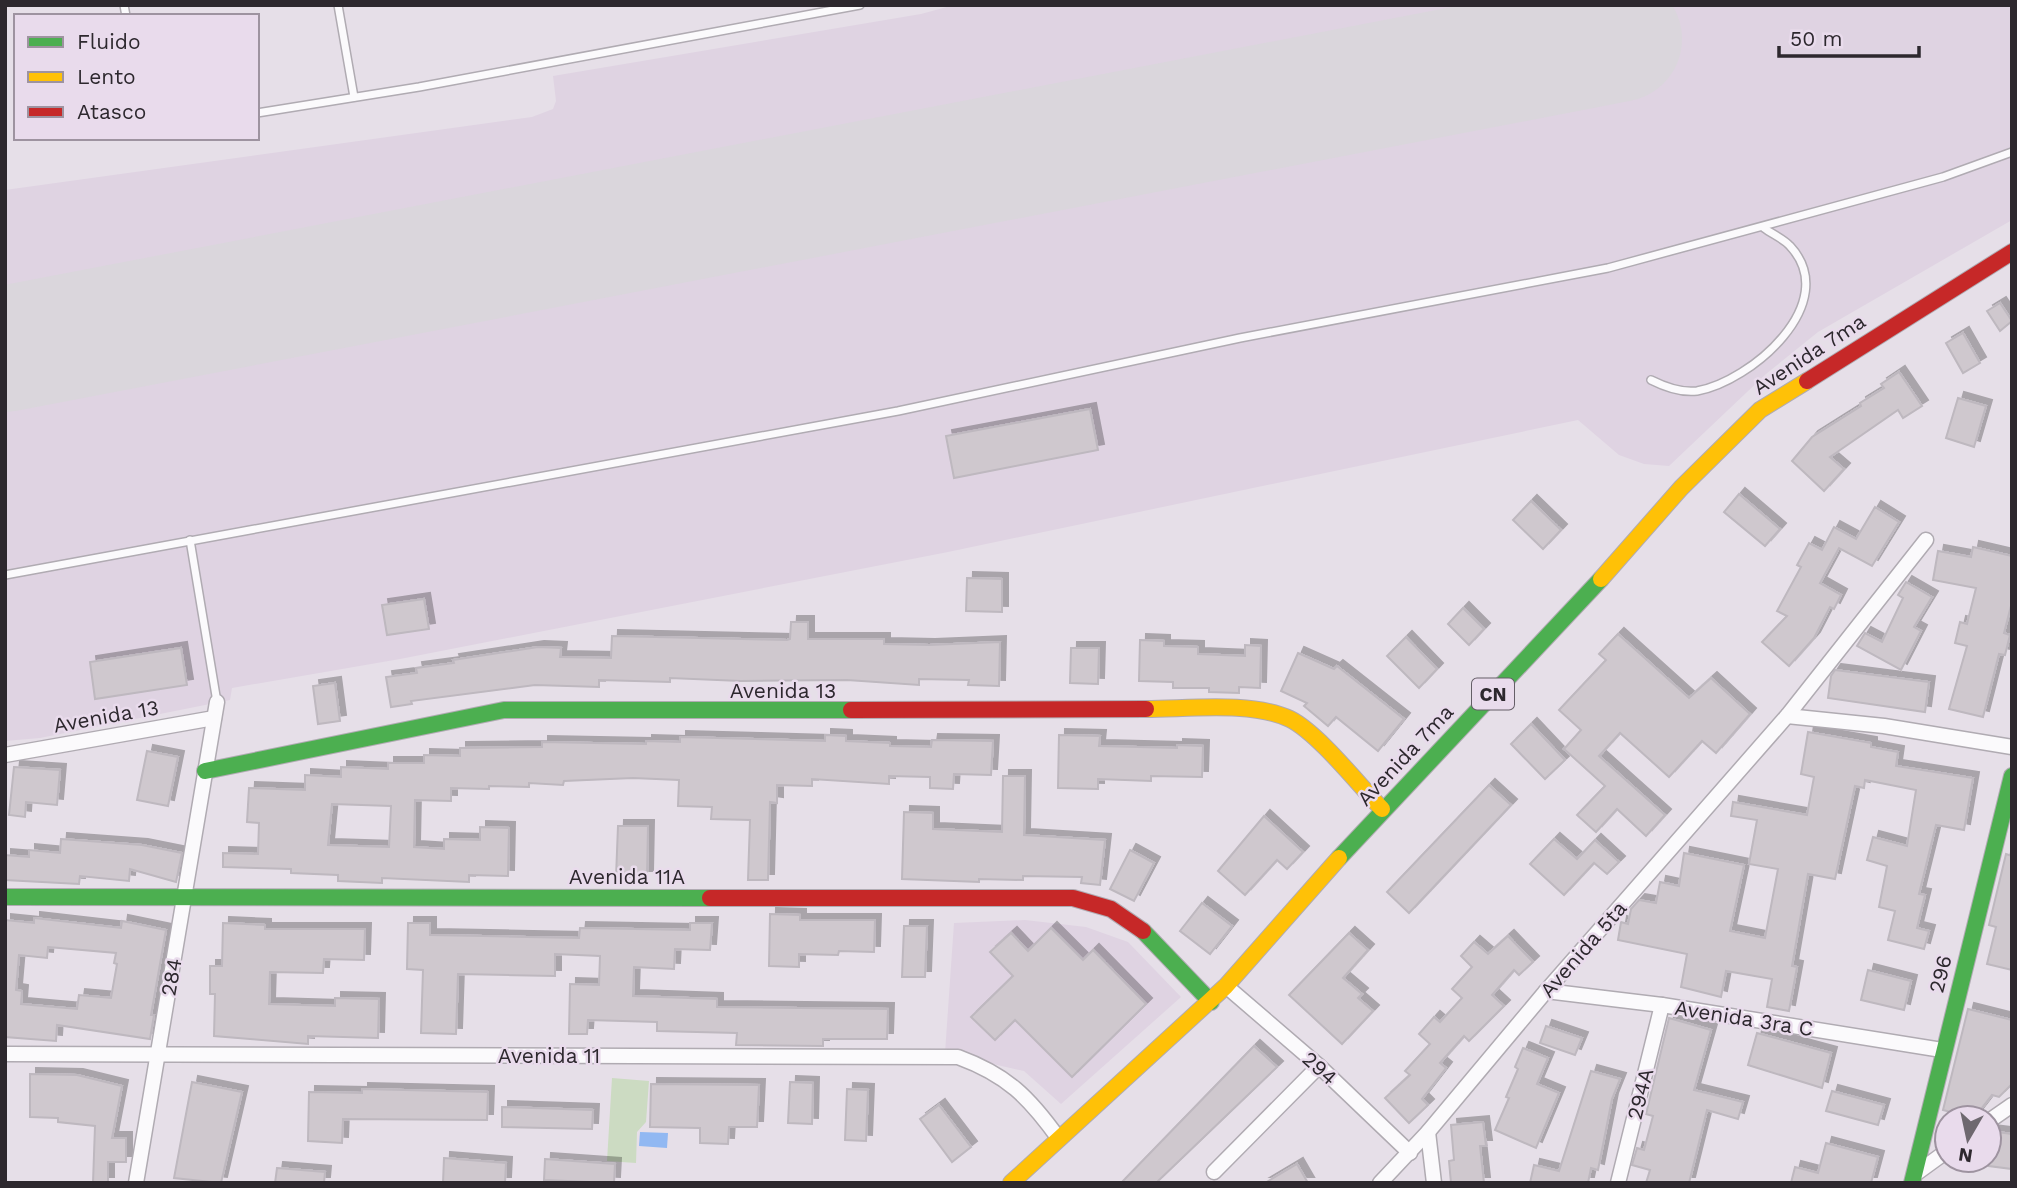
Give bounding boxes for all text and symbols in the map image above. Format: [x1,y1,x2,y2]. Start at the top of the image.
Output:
legend [14,14,259,140]
scale bar [1779,14,1919,58]
text: 50 m [1790,26,1842,51]
text: Fluido [77,29,141,54]
text: Lento [77,64,136,89]
text: Atasco [77,99,146,124]
street label: Avenida 7ma [1748,308,1870,400]
street label: Avenida 13 [730,678,836,703]
road number: CN [1472,678,1514,709]
street label: Avenida 13 [51,694,161,738]
street label: Avenida 7ma [1352,699,1458,811]
street label: Avenida 11A [569,864,685,889]
street label: Avenida 5ta [1534,896,1632,1002]
street label: 296 [1923,953,1957,995]
street label: 284 [155,956,187,998]
street label: Avenida 3ra C [1673,995,1815,1041]
street label: Avenida 11 [498,1043,600,1068]
street label: 294 [1298,1046,1342,1090]
street label: 294A [1622,1066,1658,1122]
north arrow [1933,1104,2003,1174]
text: N [1957,1143,1974,1168]

